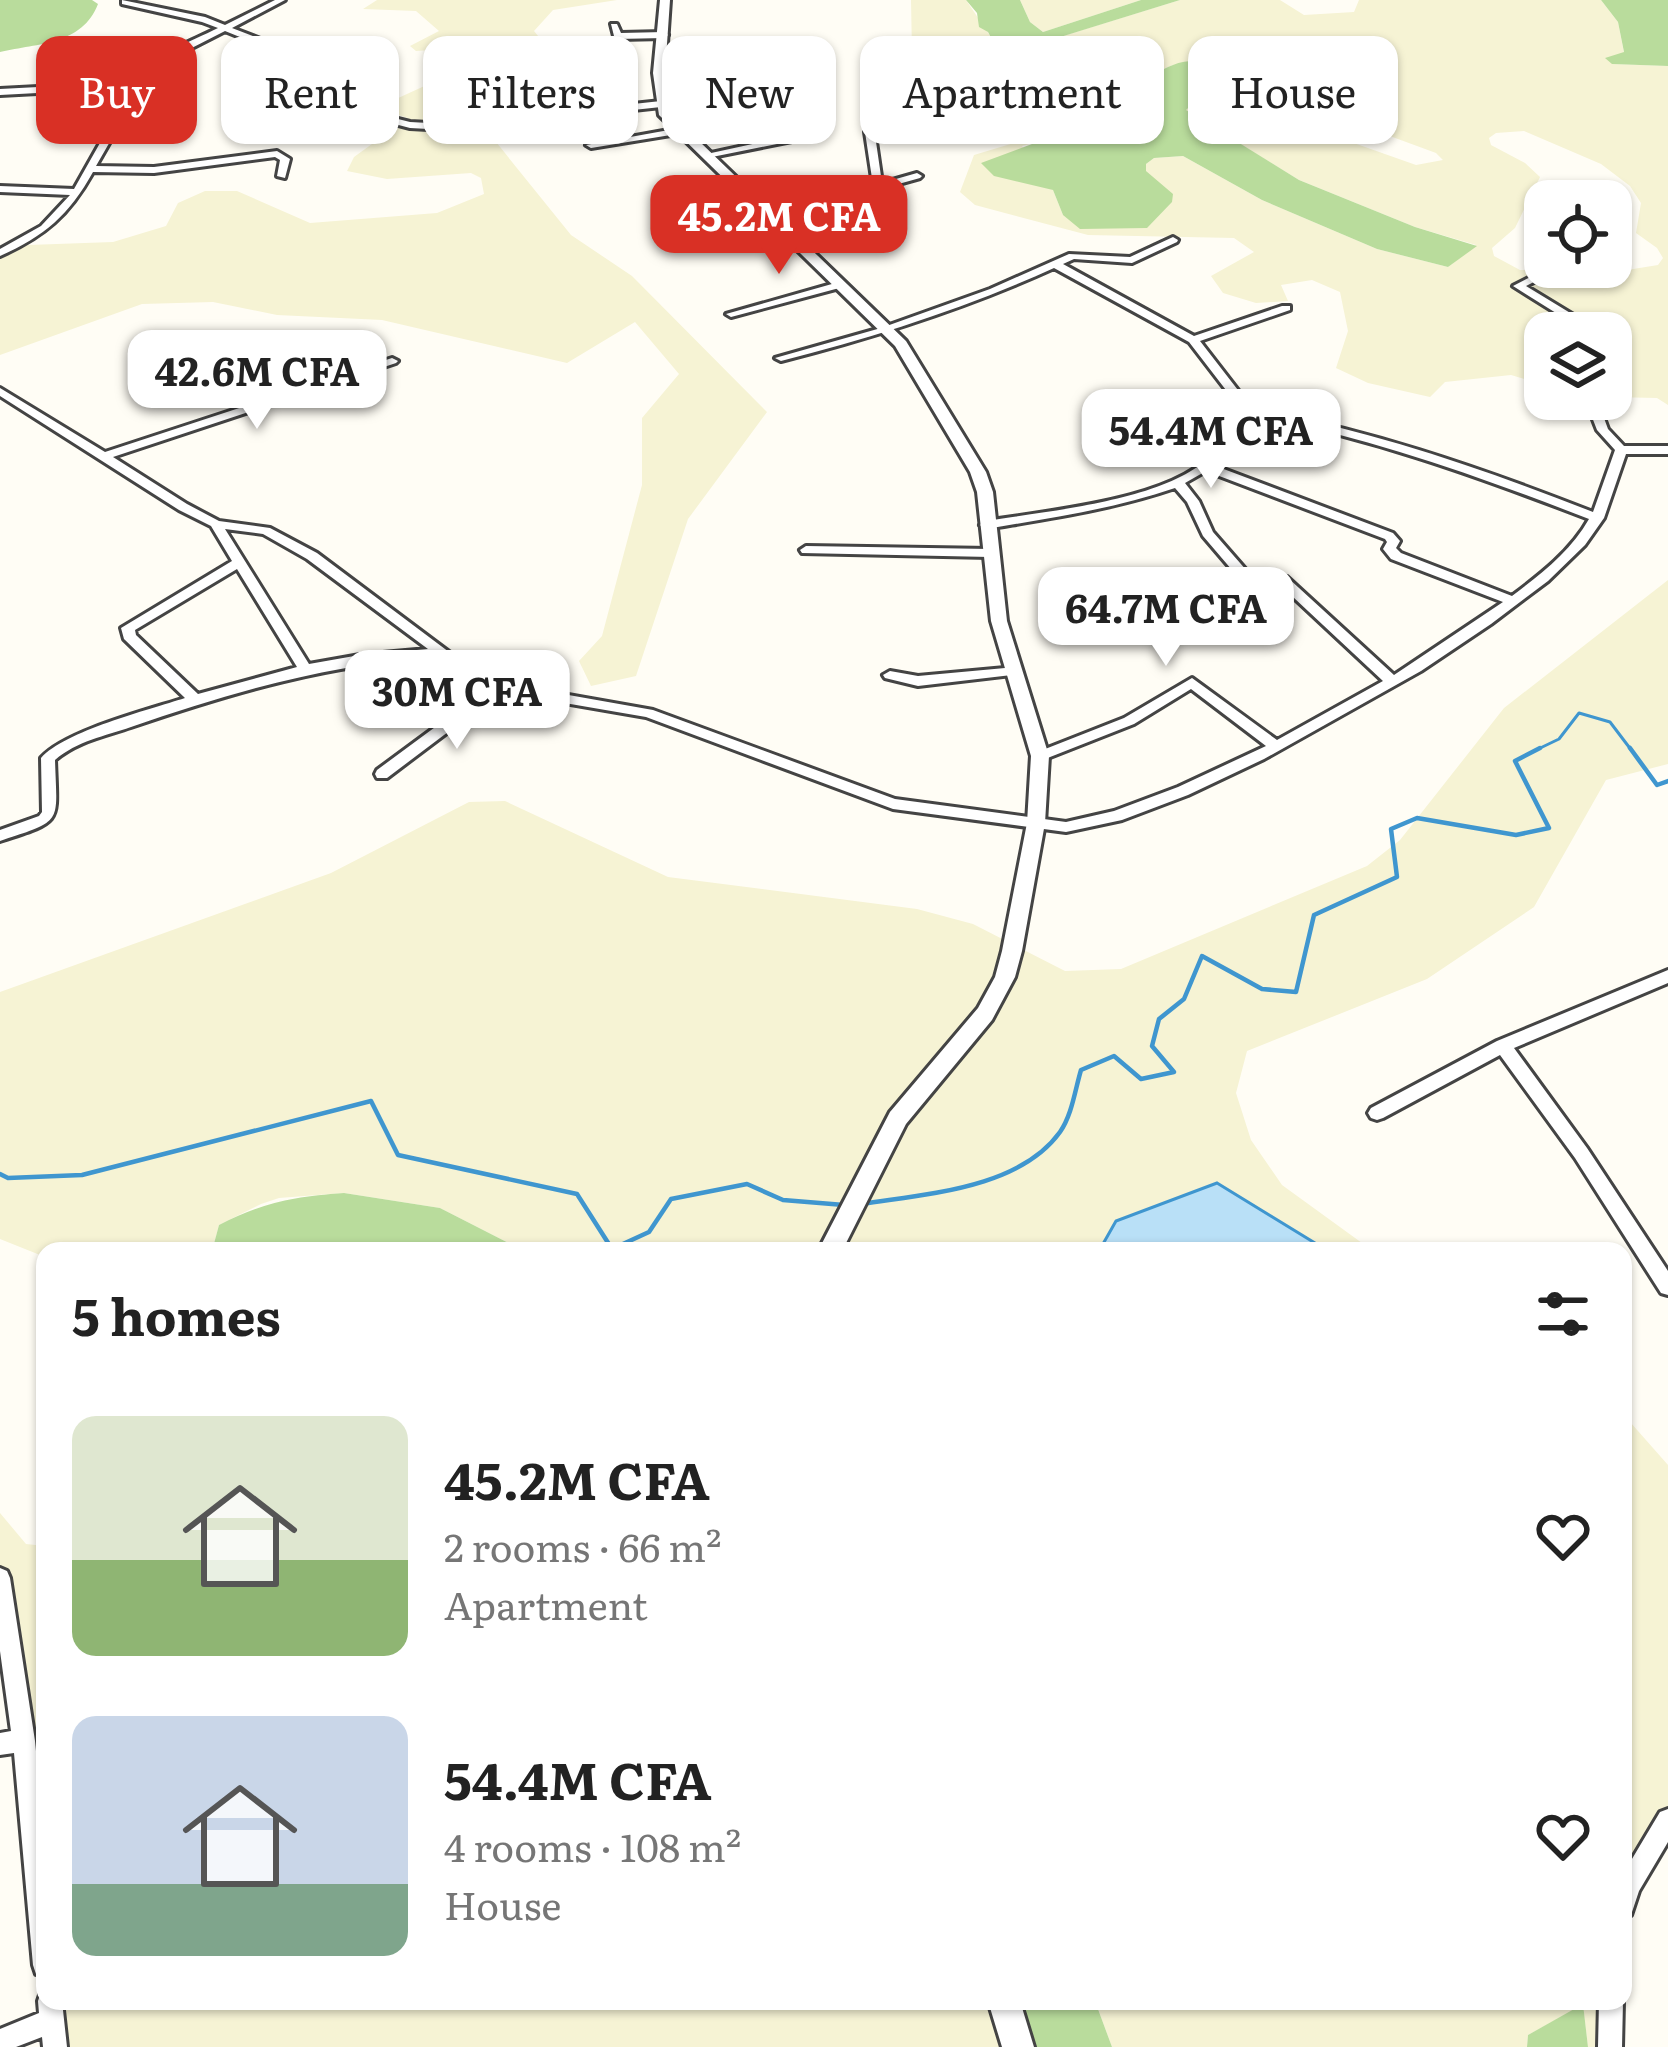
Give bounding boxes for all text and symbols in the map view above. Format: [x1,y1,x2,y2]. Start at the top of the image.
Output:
chip: Buy [36,36,197,144]
chip: Rent [221,36,399,144]
chip: Filters [423,36,638,144]
chip: New [662,36,836,144]
chip: Apartment [860,36,1164,144]
chip: House [1188,36,1398,144]
pin: 45.2M CFA [642,175,916,277]
map controls [1524,180,1632,420]
button: locate [1524,180,1632,288]
text: 45.2M CFA [677,185,881,243]
button: layers [1524,312,1632,420]
pin: 42.6M CFA [120,330,394,432]
text: 42.6M CFA [155,340,359,398]
pin: 54.4M CFA [1074,389,1348,491]
text: 54.4M CFA [1109,399,1313,457]
pin: 64.7M CFA [1029,567,1303,669]
text: 64.7M CFA [1065,577,1267,635]
pin: 30M CFA [346,650,568,752]
text: 30M CFA [372,660,542,718]
text: 5 homes [72,1276,281,1352]
icon: filters [1530,1281,1596,1347]
text: 45.2M CFA [444,1440,710,1516]
icon: home [168,1464,312,1608]
icon: heart [1530,1503,1596,1569]
text: 2 rooms · 66 m² [444,1516,722,1574]
text: Apartment [444,1574,648,1632]
text: 54.4M CFA [444,1740,712,1816]
icon: home [168,1764,312,1908]
icon: heart [1530,1803,1596,1869]
text: 4 rooms · 108 m² [444,1816,741,1874]
text: House [444,1874,562,1932]

